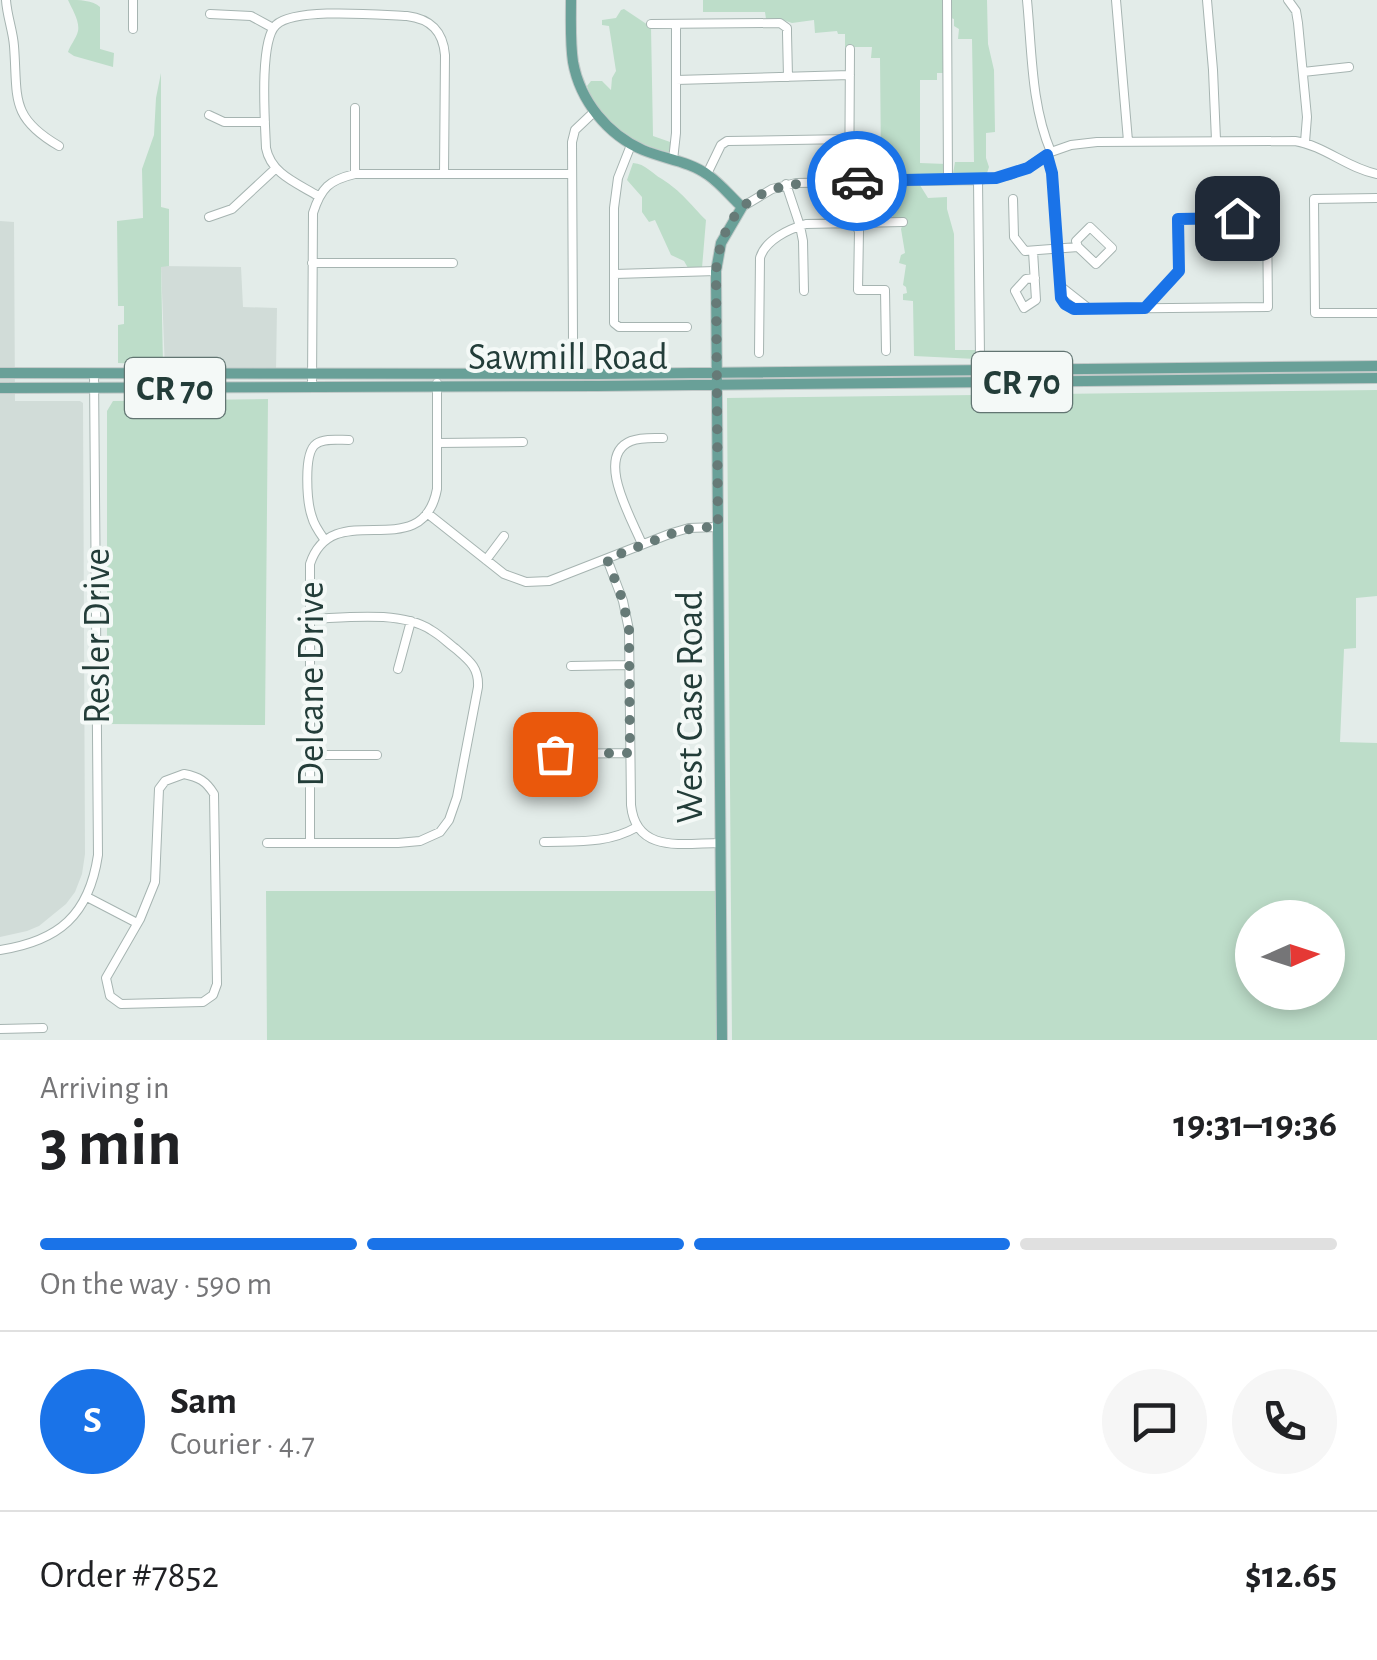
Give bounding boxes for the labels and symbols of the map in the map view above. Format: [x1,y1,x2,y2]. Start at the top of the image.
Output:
courier [807,131,907,231]
pin [1195,176,1280,261]
street label: Sawmill Road [468,339,668,377]
road number: CR 70 [972,352,1072,412]
road number: CR 70 [125,358,225,418]
street label: Resler Drive [79,548,117,724]
street label: Delcane Drive [293,581,331,787]
street label: West Case Road [672,591,710,823]
pin [513,712,598,797]
north arrow [1235,900,1345,1010]

